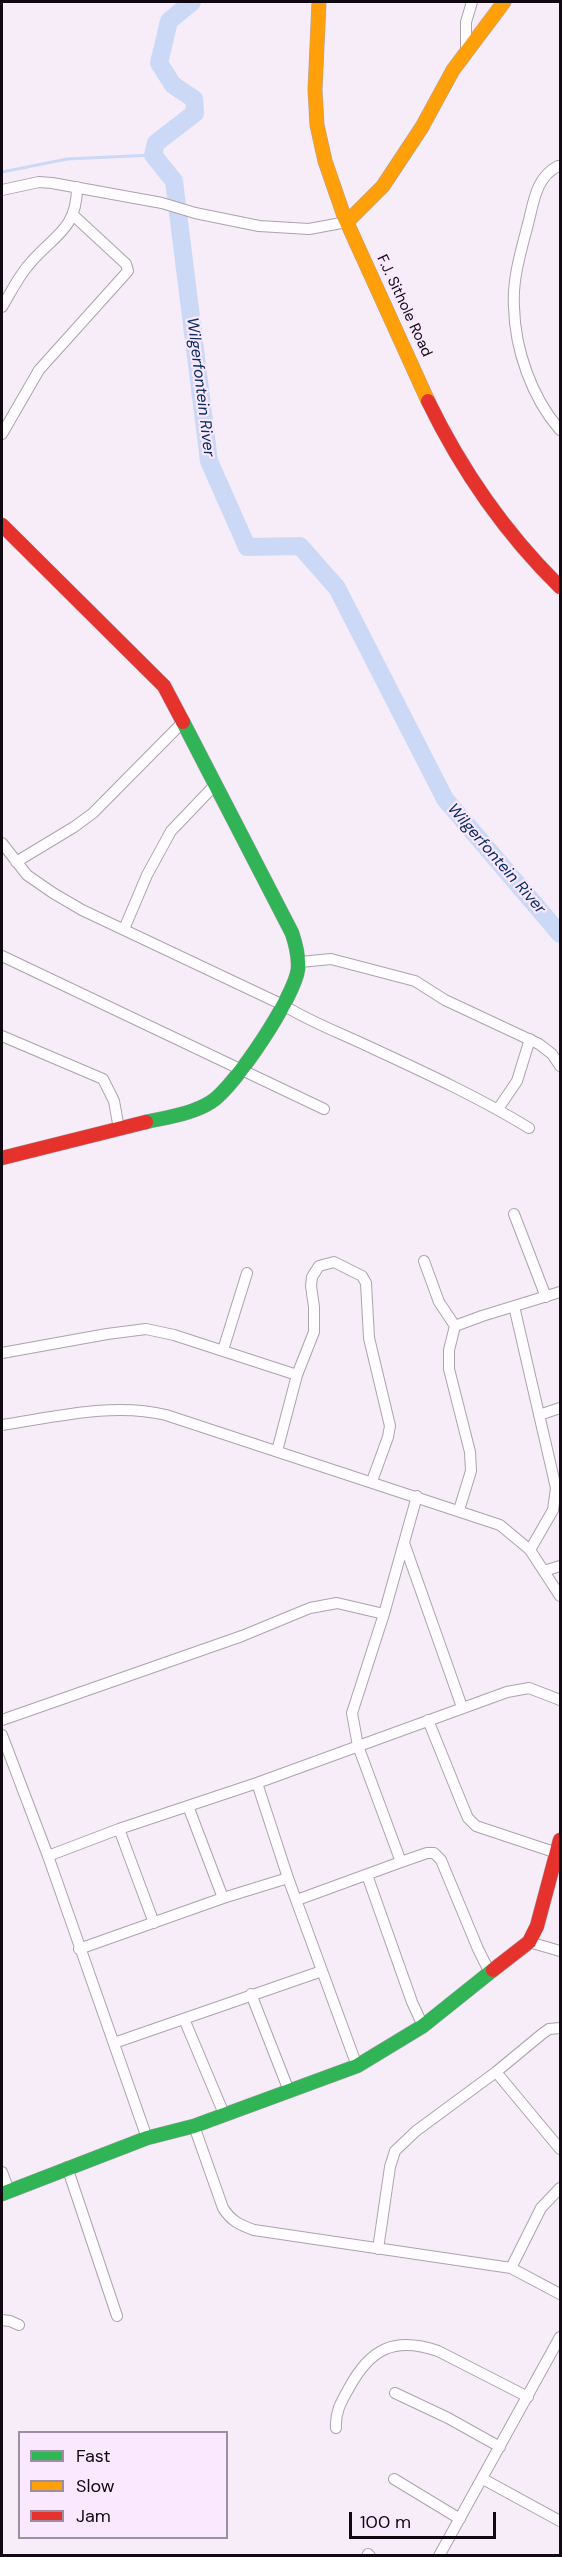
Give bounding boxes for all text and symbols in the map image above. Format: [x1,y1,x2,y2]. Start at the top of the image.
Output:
street label: F.J. Sithole Road [372,252,436,360]
water label: Wilgerfontein River [182,316,218,458]
water label: Wilgerfontein River [443,800,549,918]
legend [18,2431,228,2539]
text: Fast [76,2444,111,2468]
text: Slow [76,2474,115,2498]
scale bar [352,2500,499,2538]
text: Jam [76,2504,111,2528]
text: 100 m [360,2510,411,2534]

